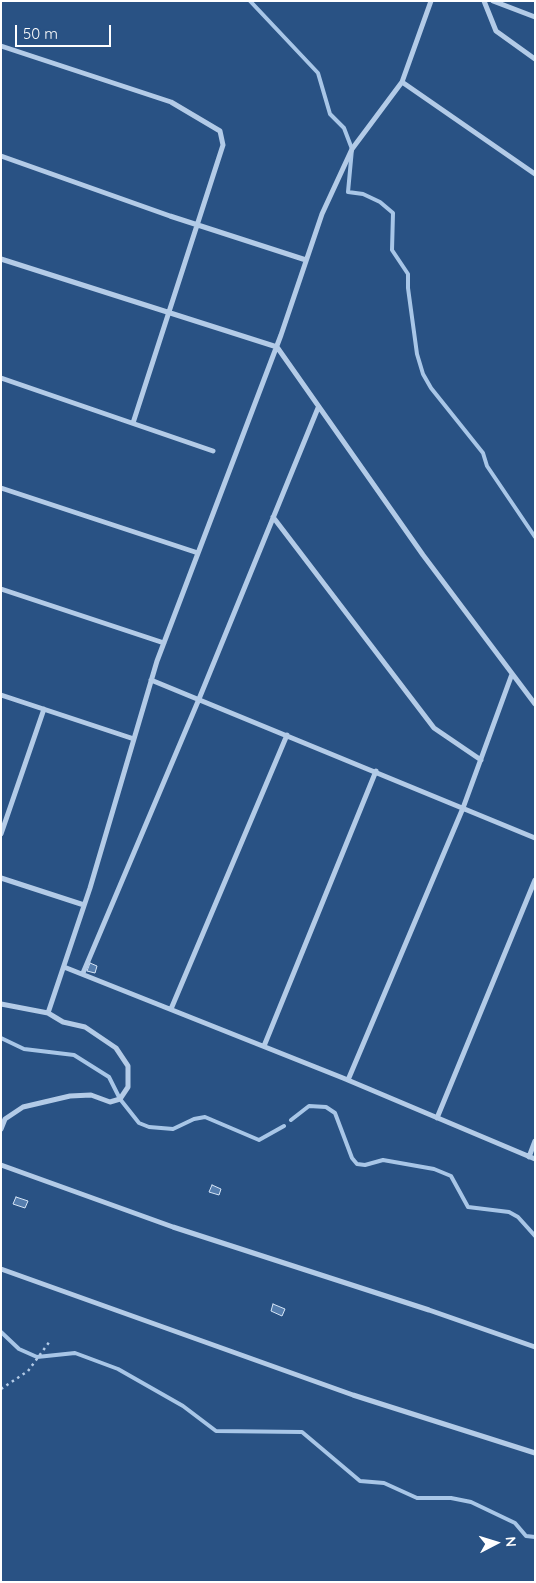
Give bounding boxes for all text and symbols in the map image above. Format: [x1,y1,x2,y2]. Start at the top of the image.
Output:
scale bar [18,15,114,47]
text: 50 m [23,24,58,43]
north arrow [471,1518,521,1568]
text: N [502,1536,520,1548]

